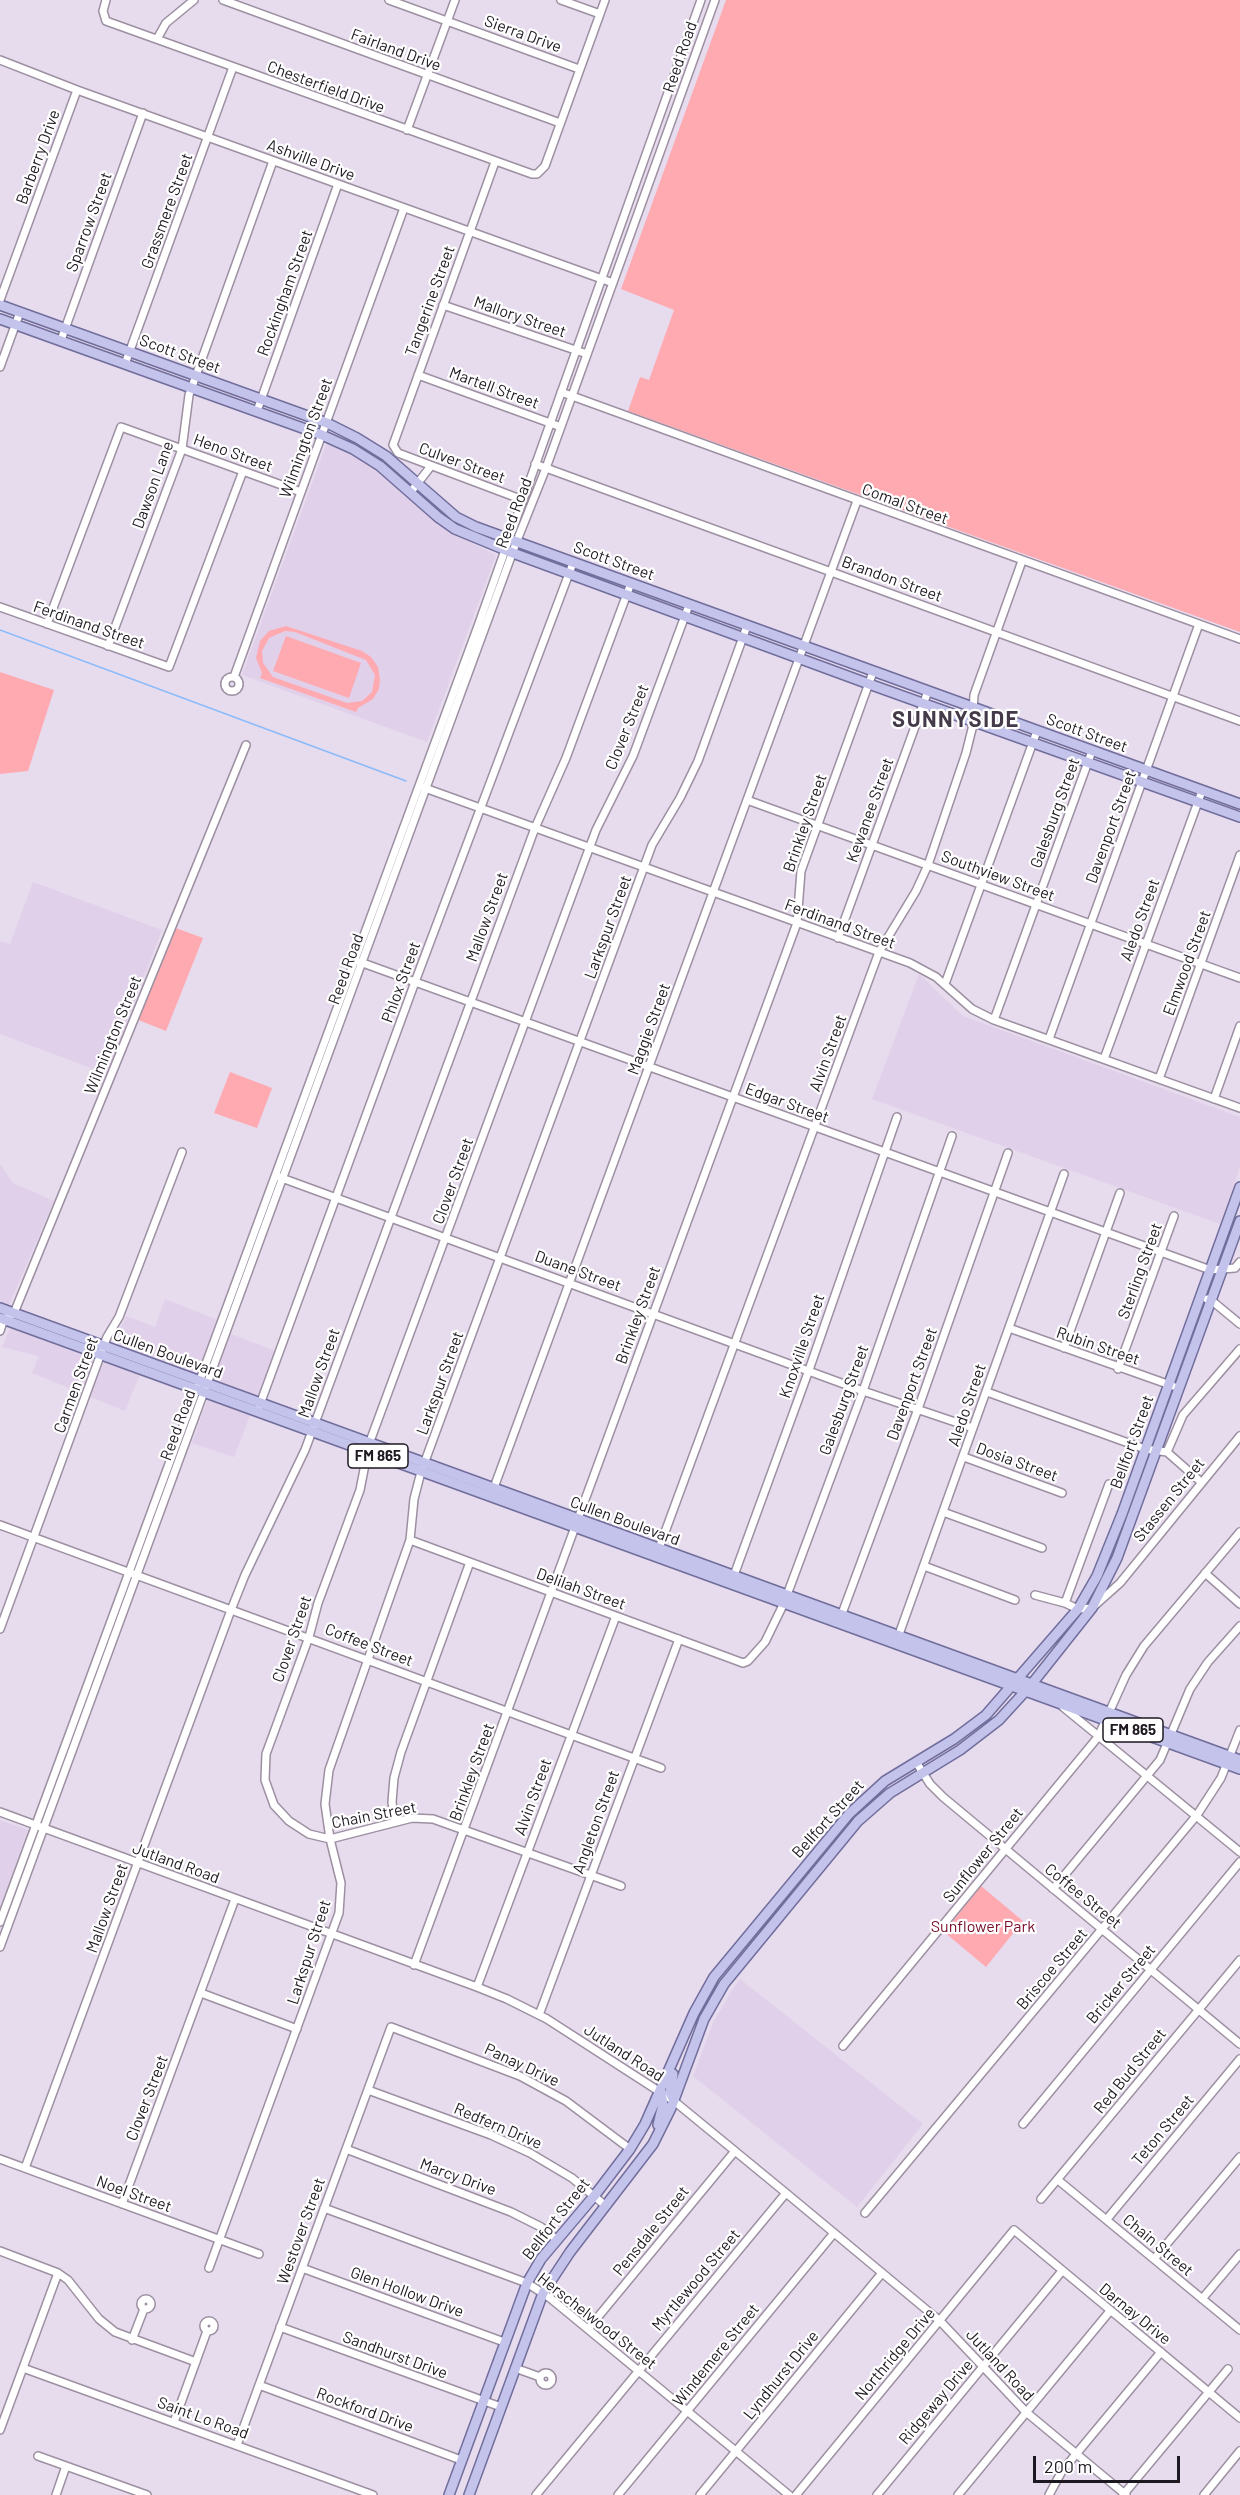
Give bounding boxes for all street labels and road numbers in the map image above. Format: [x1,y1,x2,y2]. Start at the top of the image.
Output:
street label: Sierra Drive [482,11,564,57]
street label: Reed Road [659,19,701,95]
street label: Fairland Drive [348,25,444,75]
street label: Chesterfield Drive [265,57,387,117]
street label: Barberry Drive [12,107,64,207]
street label: Ashville Drive [264,135,358,185]
street label: Grassmere Street [137,151,197,271]
street label: Sparrow Street [62,170,116,274]
street label: Rockingham Street [253,227,317,359]
street label: Tangerine Street [401,243,459,359]
street label: Mallory Street [471,292,569,342]
street label: Scott Street [137,330,223,378]
street label: Martell Street [447,363,541,413]
street label: Wilmington Street [275,375,337,501]
street label: Heno Street [191,430,275,476]
street label: Culver Street [416,438,508,488]
street label: Dawson Lane [128,439,178,531]
street label: Reed Road [492,475,536,551]
street label: Comal Street [859,480,951,528]
street label: Scott Street [571,537,657,585]
street label: Brandon Street [839,552,945,606]
street label: Ferdinand Street [31,597,147,653]
street label: Clover Street [601,682,653,772]
street label: Scott Street [1044,709,1130,757]
street label: Kewanee Street [842,755,898,865]
street label: Galesburg Street [1026,755,1084,871]
street label: Davenport Street [1082,768,1140,886]
street label: Brinkley Street [779,771,831,875]
street label: Southview Street [939,847,1057,905]
street label: Mallow Street [462,870,512,964]
street label: Larkspur Street [580,873,636,981]
street label: Aledo Street [1116,876,1164,964]
street label: Ferdinand Street [782,895,898,953]
street label: Elmwood Street [1159,908,1215,1018]
street label: Reed Road [324,931,368,1007]
street label: Phlox Street [377,939,425,1025]
street label: Wilmington Street [80,973,146,1097]
street label: Maggie Street [624,981,674,1077]
street label: Alvin Street [805,1012,851,1094]
street label: Edgar Street [742,1079,832,1127]
street label: Clover Street [429,1135,477,1227]
street label: Sterling Street [1114,1220,1166,1322]
street label: Duane Street [532,1247,624,1295]
street label: Brinkley Street [611,1263,665,1367]
street label: Knoxville Street [775,1291,829,1401]
street label: Rubin Street [1054,1323,1142,1369]
street label: Cullen Boulevard [110,1325,226,1383]
street label: Davenport Street [883,1325,941,1443]
street label: Mallow Street [294,1326,344,1420]
street label: Larkspur Street [412,1329,468,1437]
street label: Carmen Street [50,1334,102,1436]
street label: Galesburg Street [815,1342,873,1458]
street label: Aledo Street [944,1361,990,1449]
street label: Reed Road [156,1387,200,1463]
street label: Bellfort Street [1106,1393,1158,1491]
street label: Dosia Street [974,1438,1060,1486]
road number: FM 865 [348,1444,408,1468]
street label: Stassen Street [1129,1454,1209,1546]
street label: Cullen Boulevard [567,1492,683,1550]
street label: Delilah Street [534,1564,628,1614]
street label: Clover Street [268,1593,316,1685]
street label: Coffee Street [322,1619,416,1671]
road number: FM 865 [1103,1718,1163,1742]
street label: Brinkley Street [445,1720,499,1824]
street label: Alvin Street [510,1756,556,1838]
street label: Angleton Street [568,1768,624,1876]
street label: Bellfort Street [788,1776,868,1862]
street label: Chain Street [330,1797,418,1833]
street label: Sunflower Street [939,1804,1027,1906]
street label: Jutland Road [130,1838,222,1888]
street label: Coffee Street [1041,1859,1125,1933]
street label: Mallow Street [82,1861,132,1955]
street label: Larkspur Street [283,1897,335,2007]
street label: Briscoe Street [1012,1925,1092,2013]
street label: Bricker Street [1082,1941,1160,2027]
street label: Jutland Road [580,2020,668,2086]
street label: Red Bud Street [1090,2024,1170,2118]
street label: Panay Drive [481,2039,563,2091]
street label: Clover Street [122,2052,172,2144]
street label: Teton Street [1128,2091,1198,2169]
street label: Redfern Drive [451,2099,545,2153]
street label: Marcy Drive [417,2154,499,2200]
street label: Noel Street [94,2172,174,2216]
street label: Bellfort Street [518,2174,594,2264]
street label: Westover Street [273,2175,329,2287]
street label: Pensdale Street [609,2182,693,2280]
street label: Chain Street [1119,2210,1197,2280]
street label: Myrtlewood Street [648,2225,744,2335]
street label: Glen Hollow Drive [348,2263,466,2321]
street label: Herschelwood Street [534,2269,660,2373]
street label: Darnay Drive [1095,2279,1175,2349]
street label: Windemere Street [669,2300,763,2410]
street label: Northridge Drive [851,2304,939,2404]
street label: Jutland Road [962,2325,1038,2405]
street label: Sandhurst Drive [340,2327,450,2383]
street label: Lyndhurst Drive [739,2327,823,2423]
street label: Ridgeway Drive [895,2356,977,2448]
street label: Rockford Drive [314,2384,416,2436]
street label: Saint Lo Road [155,2393,251,2443]

